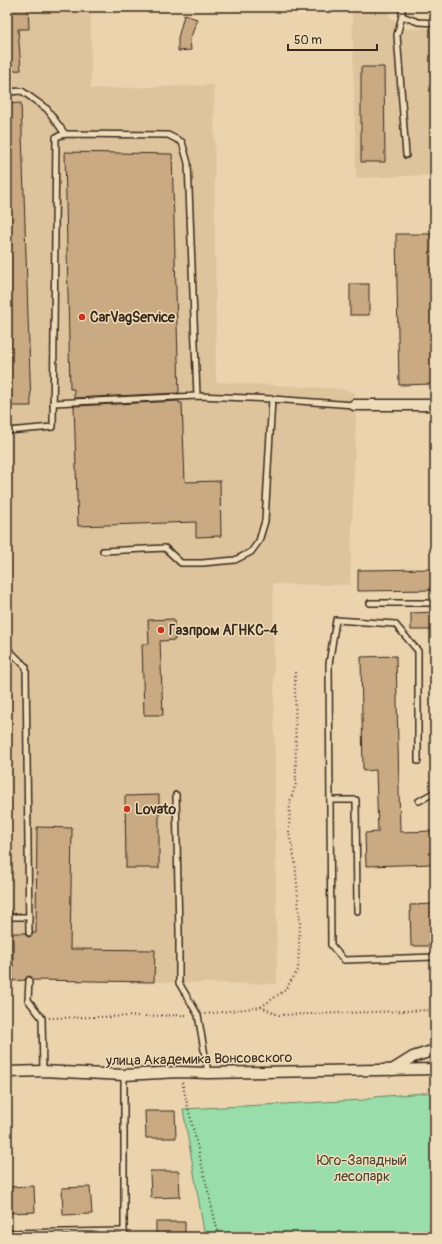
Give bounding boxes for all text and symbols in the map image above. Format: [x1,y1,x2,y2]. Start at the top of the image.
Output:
scale bar [288,26,377,52]
text: 50 m [294,33,322,48]
place label: CarVagService [90,309,176,326]
marker: CarVagService [77,312,87,322]
place label: Газпром АГНКС-4 [169,622,279,639]
marker: Газпром АГНКС-4 [156,625,166,635]
place label: Lovato [135,801,176,818]
marker: Lovato [122,804,132,814]
street label: улица Академика Вонсовского [105,1049,293,1069]
park label: Юго-Западный лесопарк [317,1152,407,1185]

